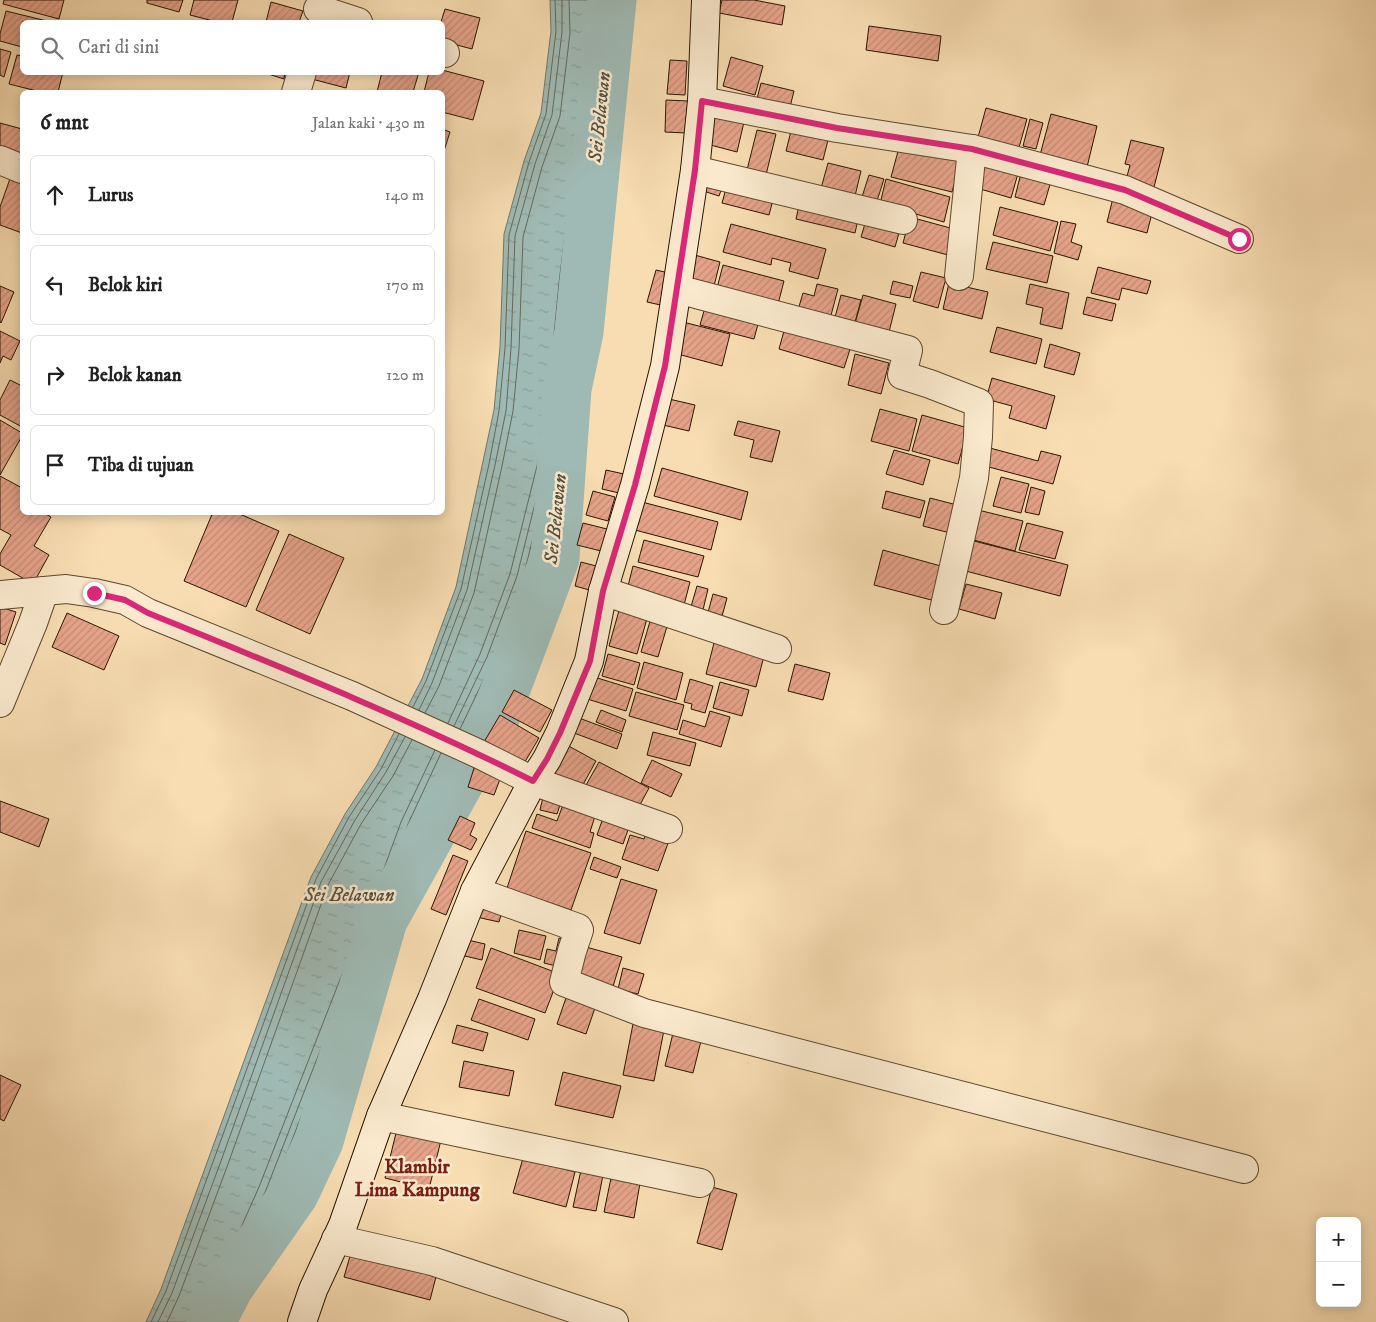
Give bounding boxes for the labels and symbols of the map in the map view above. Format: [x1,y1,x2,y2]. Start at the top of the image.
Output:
water label: Sei Belawan [584,70,616,164]
route start [1228,228,1251,251]
water label: Sei Belawan [540,472,572,566]
route end [83,582,106,605]
water label: Sei Belawan [303,884,395,907]
district label: Klambir Lima Kampung [355,1155,481,1203]

